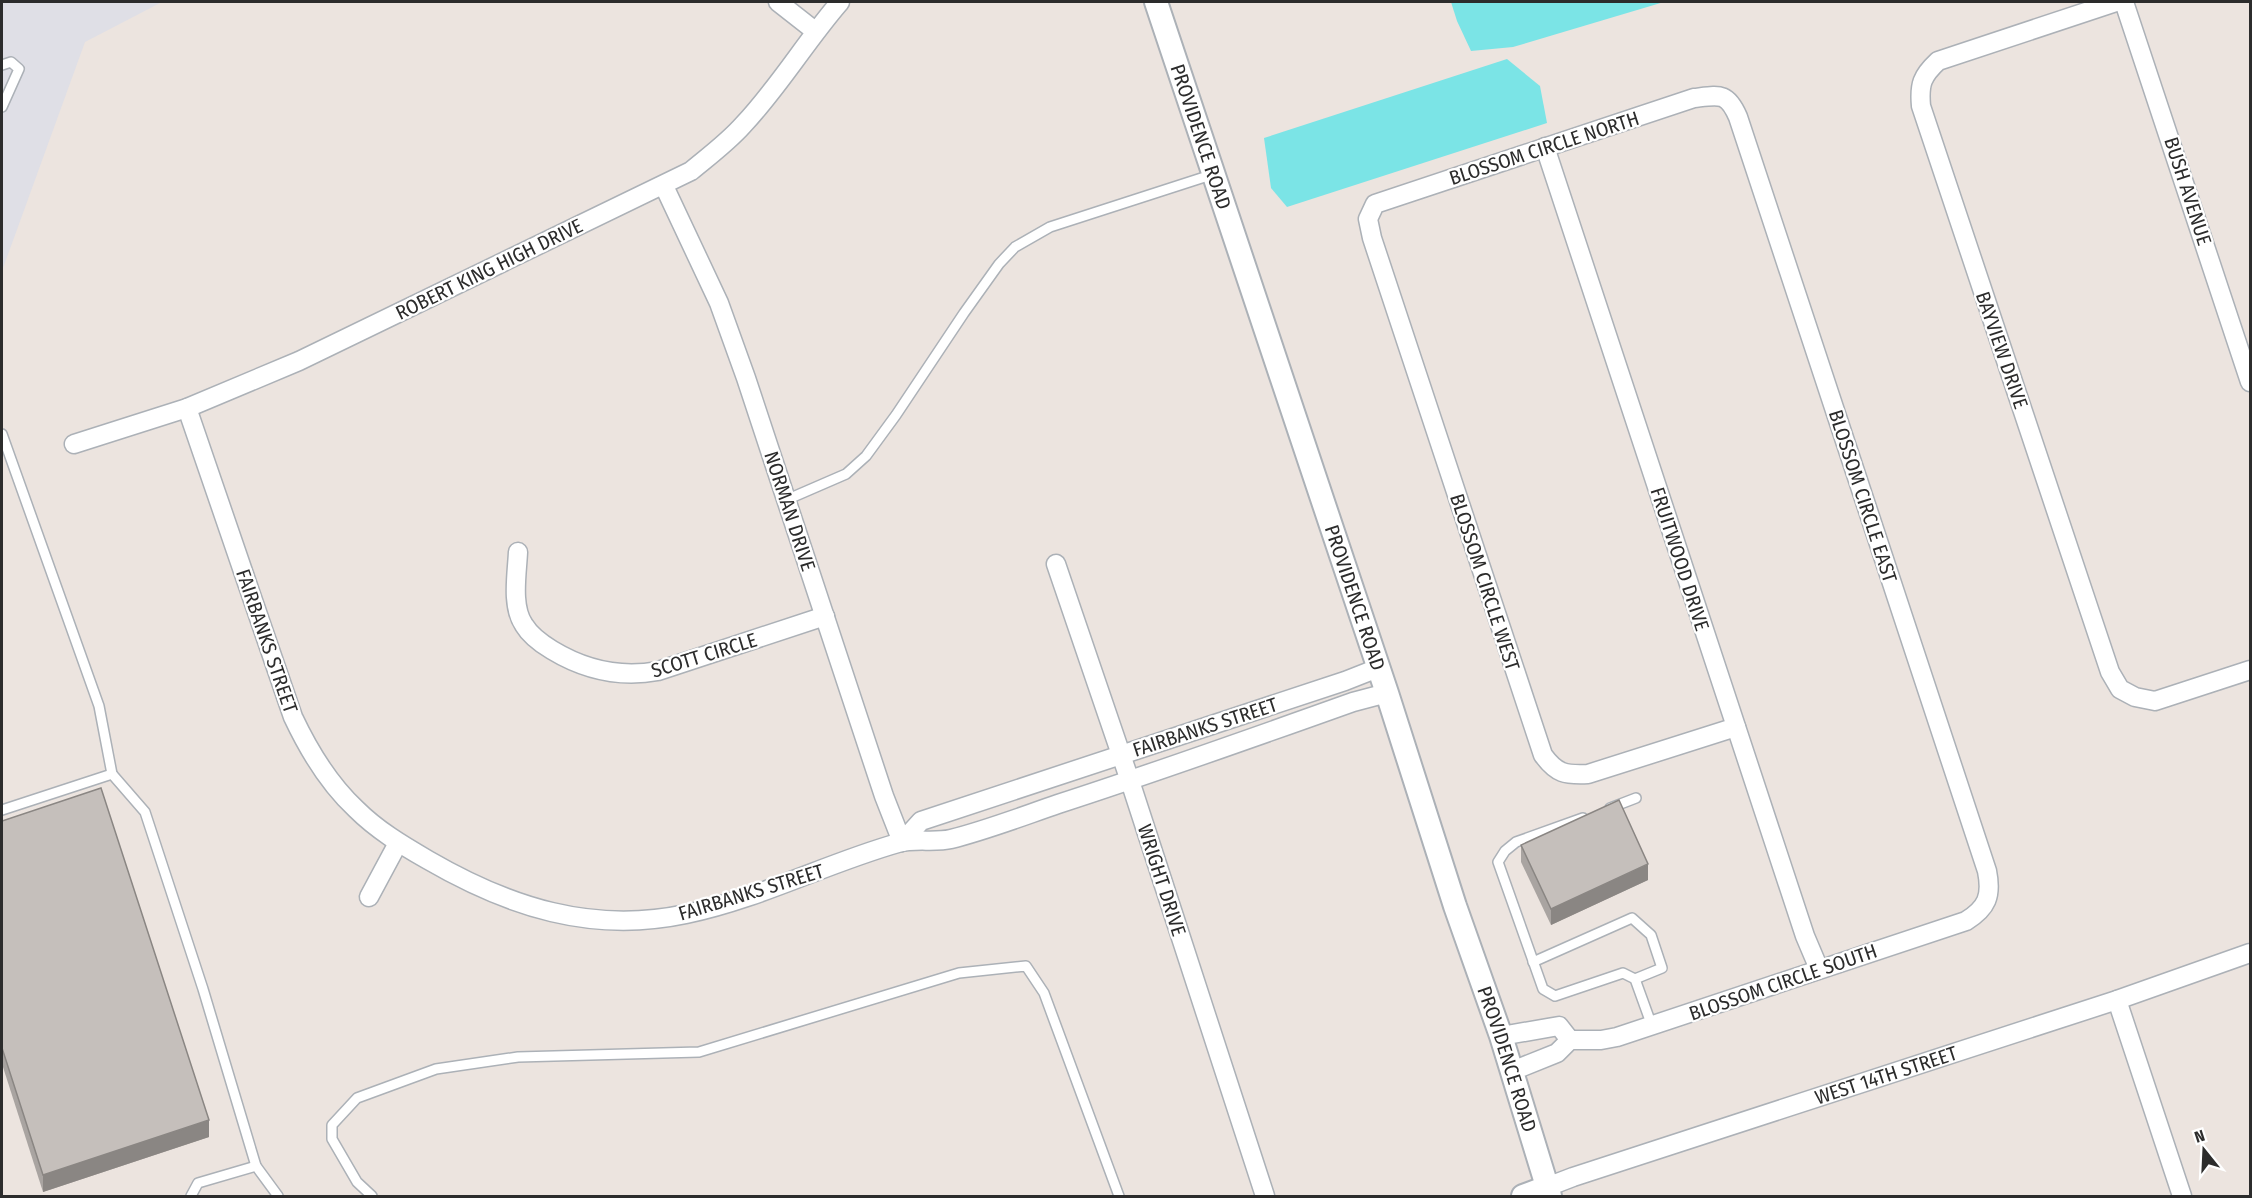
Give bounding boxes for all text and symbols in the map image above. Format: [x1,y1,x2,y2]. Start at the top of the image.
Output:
street label: PROVIDENCE ROAD [1166,61,1236,212]
street label: BLOSSOM CIRCLE NORTH [1446,106,1642,190]
street label: BUSH AVENUE [2159,134,2217,248]
street label: ROBERT KING HIGH DRIVE [392,213,586,325]
street label: BAYVIEW DRIVE [1971,288,2033,412]
street label: BLOSSOM CIRCLE EAST [1824,407,1902,586]
street label: NORMAN DRIVE [759,448,821,574]
street label: FRUITWOOD DRIVE [1645,484,1715,634]
street label: BLOSSOM CIRCLE WEST [1445,491,1525,674]
street label: PROVIDENCE ROAD [1320,522,1391,673]
street label: FAIRBANKS STREET [231,566,303,717]
street label: SCOTT CIRCLE [648,628,760,682]
street label: FAIRBANKS STREET [1130,692,1281,762]
street label: WRIGHT DRIVE [1133,821,1191,939]
street label: FAIRBANKS STREET [675,858,827,925]
street label: BLOSSOM CIRCLE SOUTH [1686,939,1880,1025]
street label: PROVIDENCE ROAD [1472,983,1542,1135]
street label: WEST 14TH STREET [1812,1041,1961,1109]
north arrow [2174,1120,2234,1180]
text: N [2192,1126,2207,1147]

